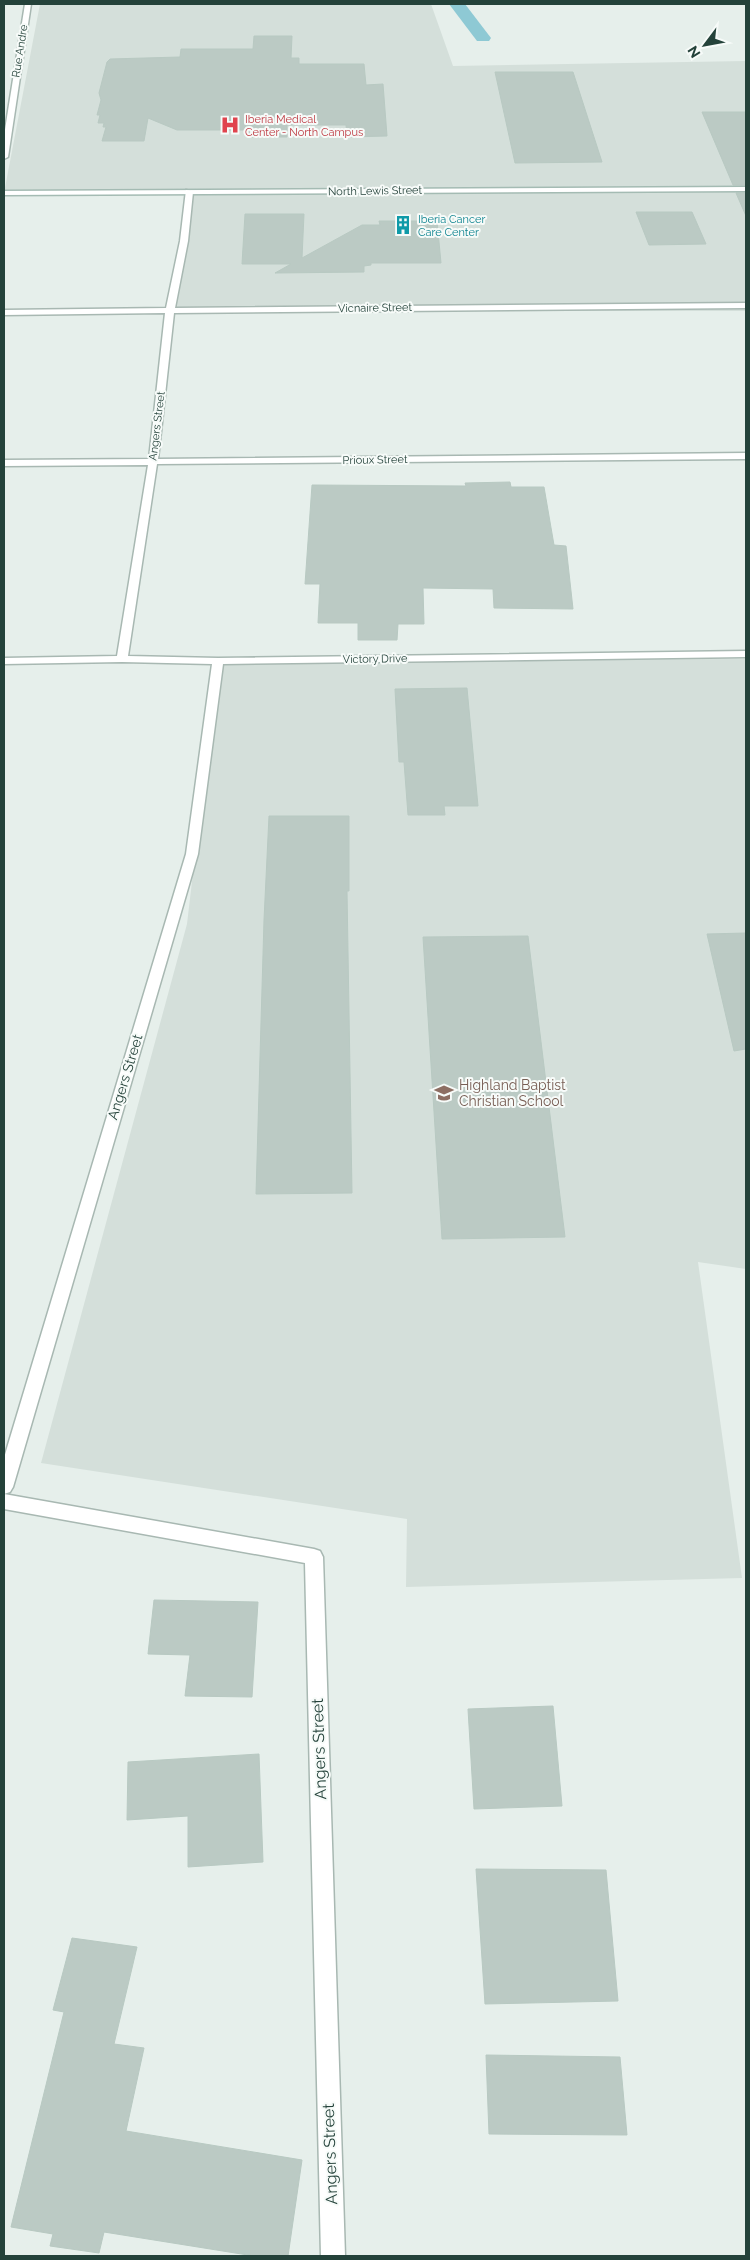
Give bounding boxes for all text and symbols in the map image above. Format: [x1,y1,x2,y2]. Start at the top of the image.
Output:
north arrow [680,20,730,70]
street label: Rue Andre [9,23,31,78]
text: N [684,43,704,61]
place label: Iberia Medical Center - North Campus [245,113,363,139]
hospital icon: Iberia Medical Center - North Campus [219,114,241,136]
street label: North Lewis Street [328,184,423,198]
place label: Iberia Cancer Care Center [418,213,485,239]
building icon: Iberia Cancer Care Center [392,214,414,236]
street label: Vicnaire Street [338,301,412,315]
street label: Angers Street [146,390,168,461]
street label: Prioux Street [342,453,408,467]
street label: Victory Drive [343,652,408,666]
street label: Angers Street [104,1032,146,1122]
place label: Highland Baptist Christian School [459,1077,566,1109]
school or university icon: Highland Baptist Christian School [433,1082,455,1104]
street label: Angers Street [308,1697,330,1800]
street label: Angers Street [319,2102,341,2205]

